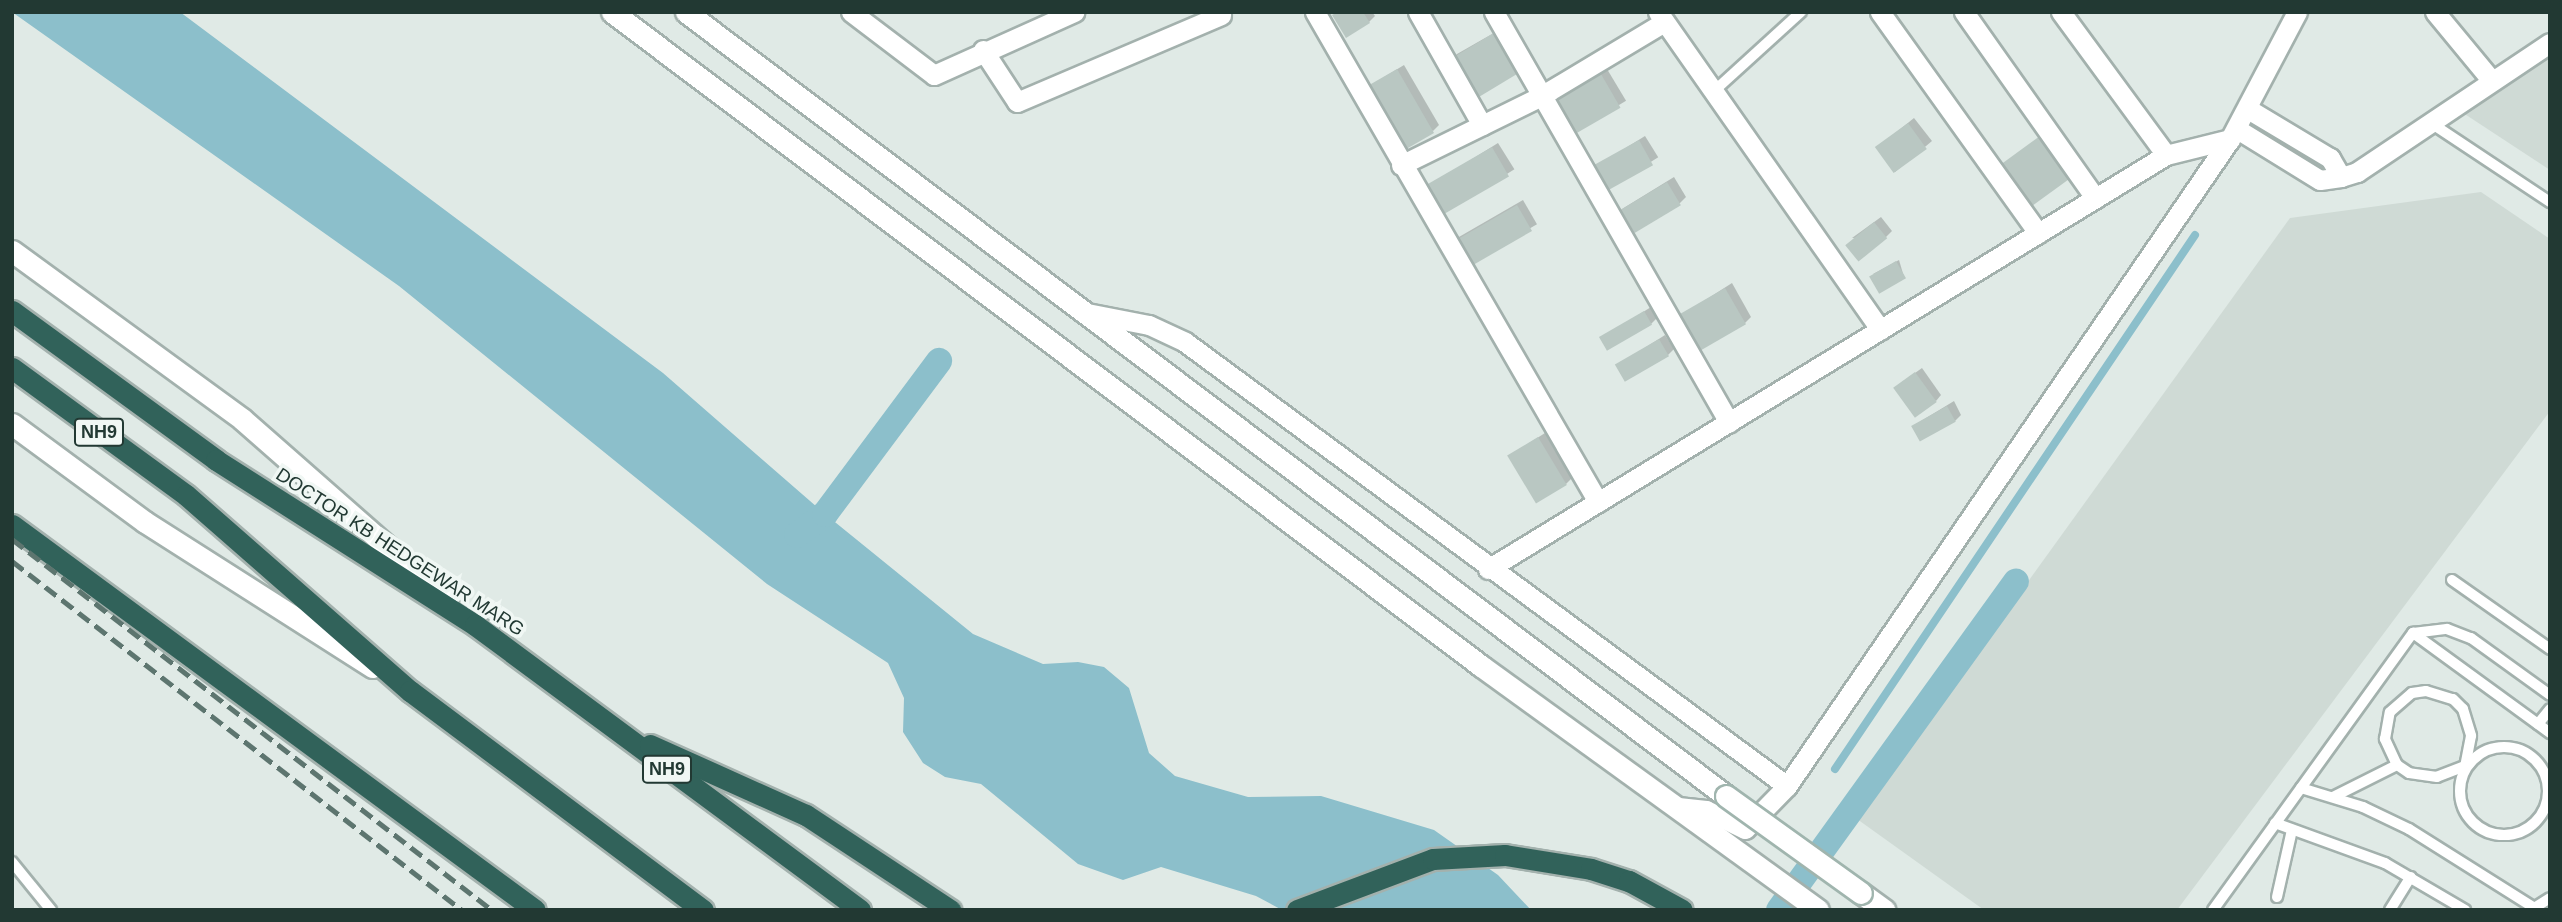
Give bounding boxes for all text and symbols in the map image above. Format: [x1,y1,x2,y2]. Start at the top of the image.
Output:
road number: NH9 [73,418,125,446]
street label: DOCTOR KB HEDGEWAR MARG [272,463,528,641]
road number: NH9 [641,754,693,784]

